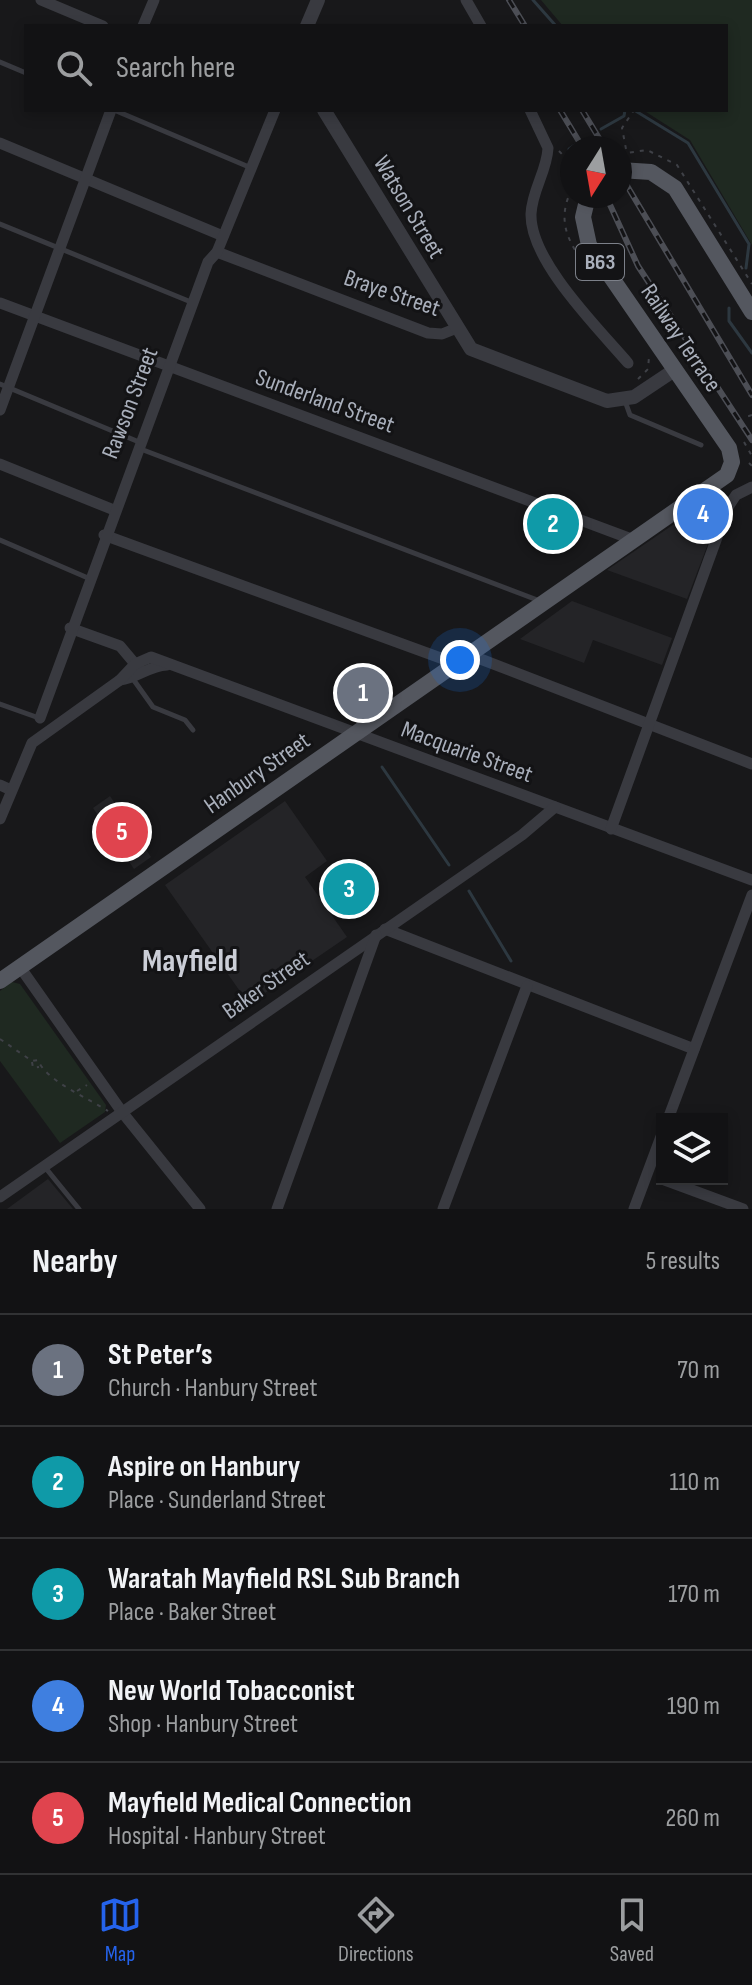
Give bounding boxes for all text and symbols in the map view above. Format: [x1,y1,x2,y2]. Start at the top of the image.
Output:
search box [24,24,728,112]
icon: search [52,46,96,90]
text: Search here [116,50,235,86]
north arrow [560,136,632,208]
street label: Watson Street [367,150,451,264]
road number: B63 [576,244,624,280]
street label: Braye Street [340,263,444,323]
street label: Railway Terrace [634,279,728,397]
street label: Rawson Street [96,343,164,463]
street label: Sunderland Street [252,362,398,440]
pin: 4 [677,484,729,544]
pin: 2 [527,494,579,554]
your location [440,640,480,680]
pin: 1 [337,663,389,723]
street label: Macquarie Street [397,715,537,789]
street label: Hanbury Street [199,726,315,820]
pin: 5 [96,802,148,862]
pin: 3 [323,859,375,919]
district label: Mayfield [142,942,238,981]
street label: Baker Street [217,945,315,1025]
map controls [656,1113,728,1185]
button: layers [656,1113,728,1185]
text: Nearby [32,1241,118,1282]
text: 5 results [646,1246,720,1277]
text: St Peter’s [108,1337,213,1373]
text: 1 [53,1355,63,1386]
text: 70 m [677,1355,720,1386]
text: Church · Hanbury Street [108,1373,317,1404]
text: Aspire on Hanbury [108,1449,300,1485]
text: 2 [52,1467,64,1498]
text: 110 m [669,1467,720,1498]
text: Place · Sunderland Street [108,1485,326,1516]
text: Waratah Mayfield RSL Sub Branch [108,1561,460,1597]
text: 3 [52,1579,64,1610]
text: 170 m [668,1579,720,1610]
text: Place · Baker Street [108,1597,276,1628]
text: New World Tobacconist [108,1673,355,1709]
text: 4 [52,1691,64,1722]
text: 190 m [667,1691,720,1722]
text: Shop · Hanbury Street [108,1709,298,1740]
text: Mayfield Medical Connection [108,1785,412,1821]
text: 5 [52,1803,64,1834]
text: 260 m [665,1803,720,1834]
text: Hospital · Hanbury Street [108,1821,326,1852]
tab: Map [98,1893,142,1968]
tab: Directions [338,1893,414,1968]
tab: Saved [610,1893,654,1968]

